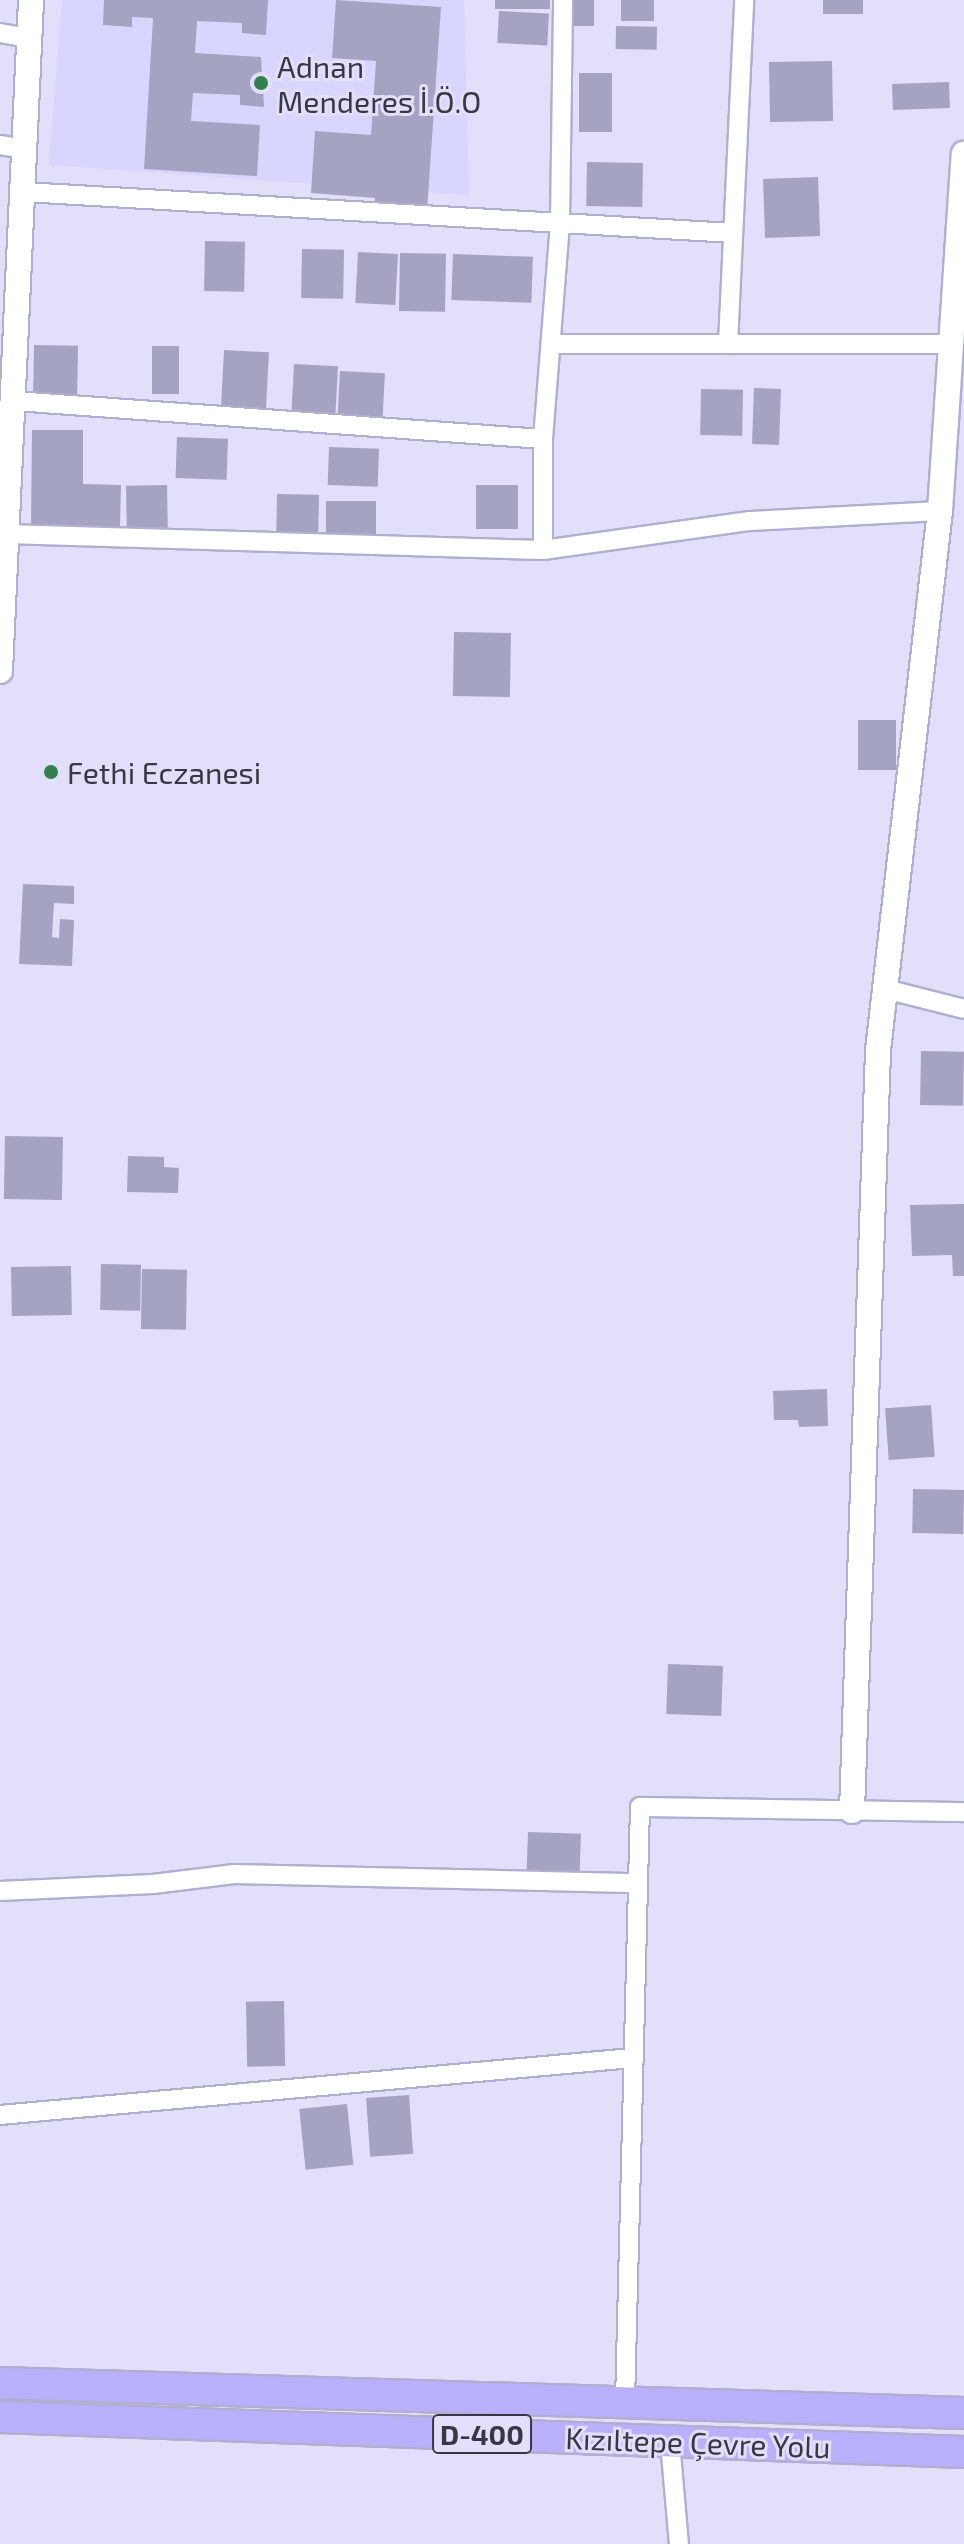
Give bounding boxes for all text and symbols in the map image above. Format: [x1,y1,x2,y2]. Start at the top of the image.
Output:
place label: Adnan Menderes İ.Ö.O [277,48,481,118]
marker: Adnan Menderes İ.Ö.O [252,74,270,92]
place label: Fethi Eczanesi [67,754,261,790]
marker: Fethi Eczanesi [42,763,60,781]
road number: D-400 [432,2410,532,2458]
street label: Kızıltepe Çevre Yolu [564,2419,832,2465]

